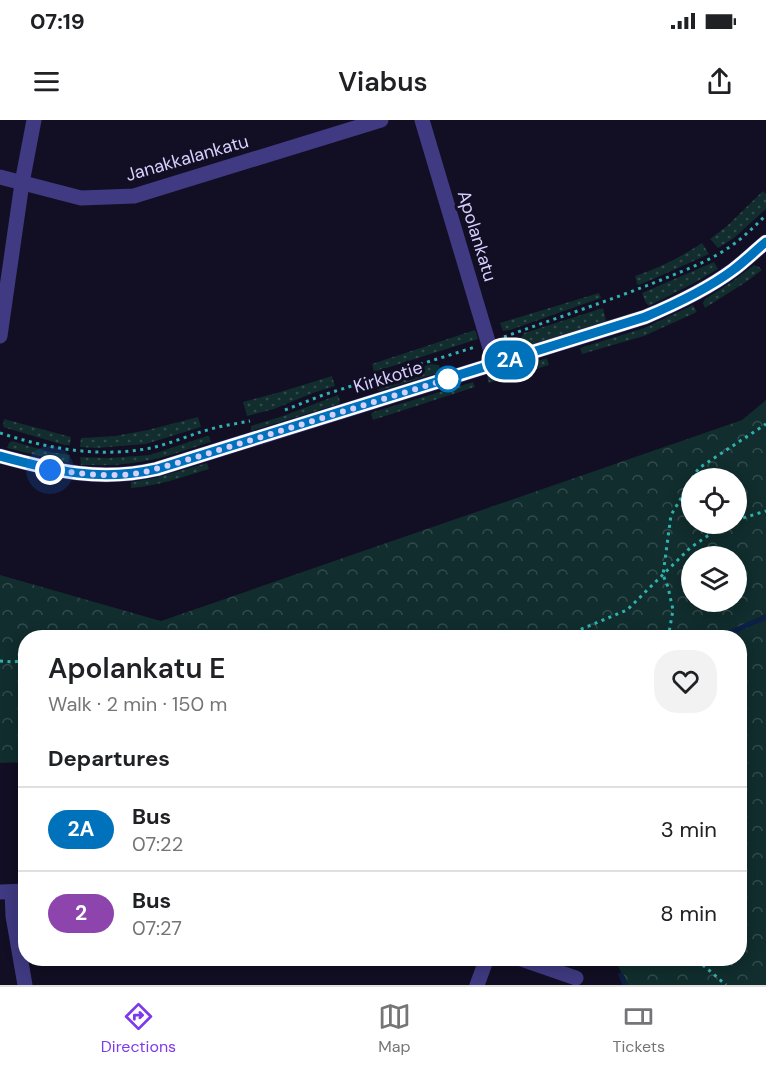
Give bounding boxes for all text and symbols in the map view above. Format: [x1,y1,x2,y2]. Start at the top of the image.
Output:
text: 07:19 [30,7,85,36]
text: Viabus [338,64,428,99]
icon: menu [30,65,63,98]
icon: share [703,65,736,98]
street label: Janakkalankatu [123,129,251,187]
street label: Apolankatu [452,188,502,284]
line badge: 2A [483,340,537,380]
text: 2A [496,346,524,374]
street label: Kirkkotie [351,355,425,399]
unlabelled marker [435,366,461,392]
your location [35,455,65,485]
map controls [681,468,747,612]
button: locate [681,468,747,534]
button: layers [681,546,747,612]
text: Apolankatu E [48,650,225,687]
button: heart [654,650,717,713]
text: Walk · 2 min · 150 m [48,691,227,717]
text: Departures [48,744,170,773]
text: Bus [132,802,171,831]
text: 2A [67,815,95,843]
text: 3 min [661,815,717,844]
text: 07:22 [132,831,183,857]
text: Bus [132,886,171,915]
text: 2 [75,899,87,927]
text: 8 min [660,899,717,928]
text: 07:27 [132,915,182,941]
tab: Directions [101,1000,176,1057]
tab: Map [378,1000,411,1057]
tab: Tickets [613,1000,665,1057]

